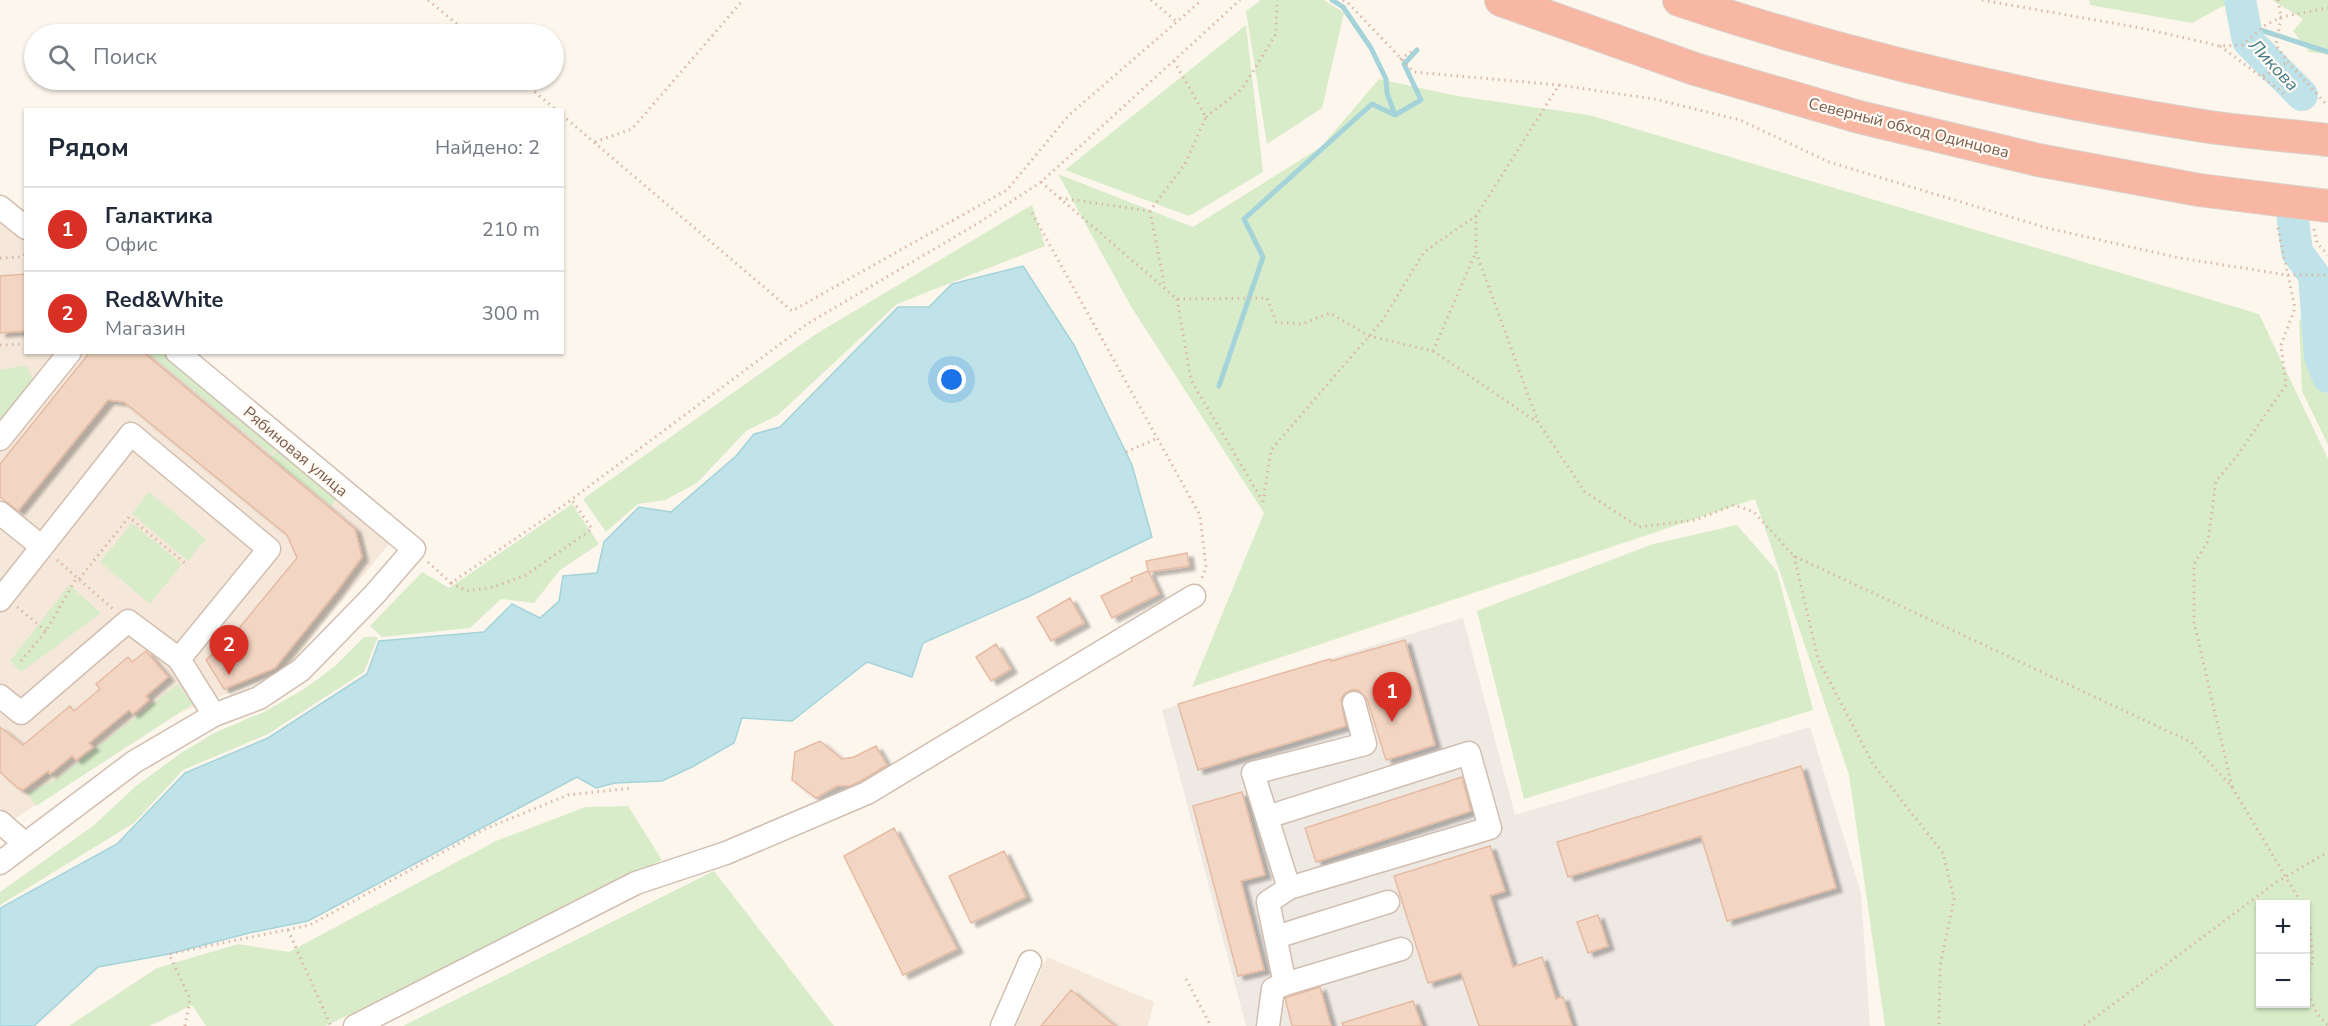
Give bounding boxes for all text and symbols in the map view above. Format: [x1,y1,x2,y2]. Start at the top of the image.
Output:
search box [24,24,564,90]
water label: Ликова [2243,33,2304,96]
icon: search [45,41,78,74]
text: Поиск [93,42,157,72]
street label: Северный обход Одинцова [1806,92,2011,164]
text: Рядом [48,130,129,165]
text: Найдено: 2 [435,134,540,161]
text: Галактика [105,201,213,231]
text: 1 [62,216,74,243]
text: 210 m [482,216,540,243]
text: Офис [105,231,157,258]
text: Red&White [105,285,223,315]
text: 2 [62,300,74,327]
text: 300 m [482,300,540,327]
text: Магазин [105,315,186,342]
your location [937,365,966,394]
street label: Рябиновая улица [238,401,352,502]
pin: 2 [210,626,248,675]
pin: 1 [1372,672,1412,722]
map controls [2256,900,2310,1008]
button: + [2256,900,2310,954]
button: − [2256,954,2310,1008]

